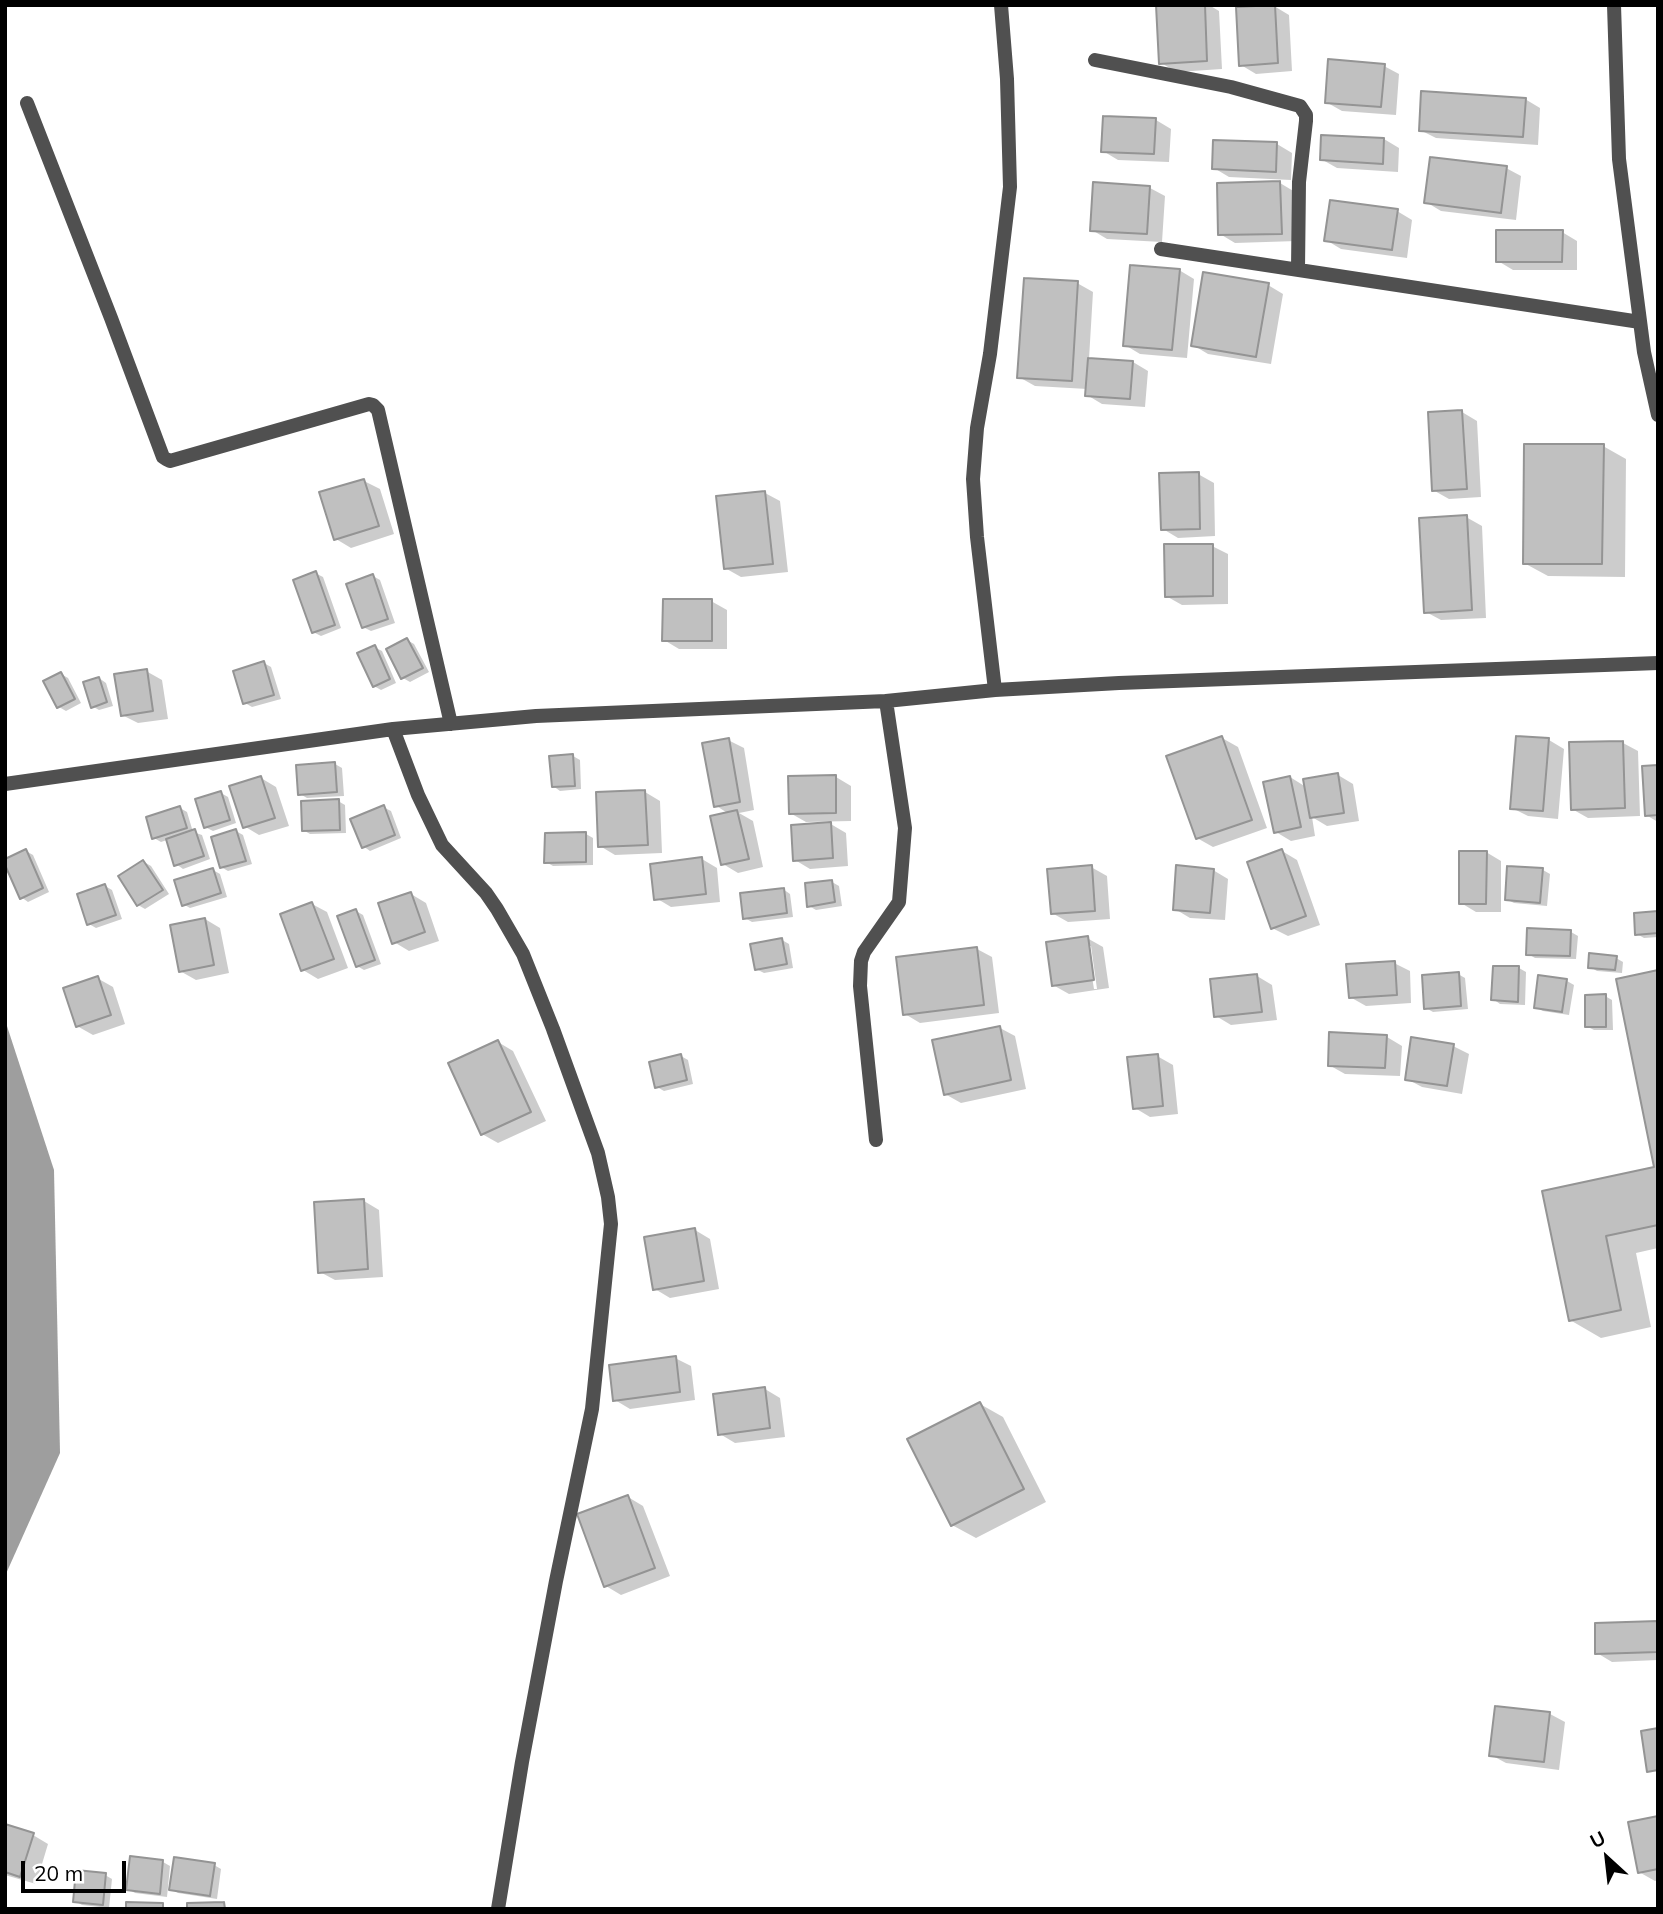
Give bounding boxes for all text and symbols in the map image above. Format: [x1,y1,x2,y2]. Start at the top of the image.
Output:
north arrow [1572,1823,1642,1893]
text: U [1586,1825,1609,1853]
scale bar [24,1848,130,1892]
text: 20 m [34,1860,83,1886]

